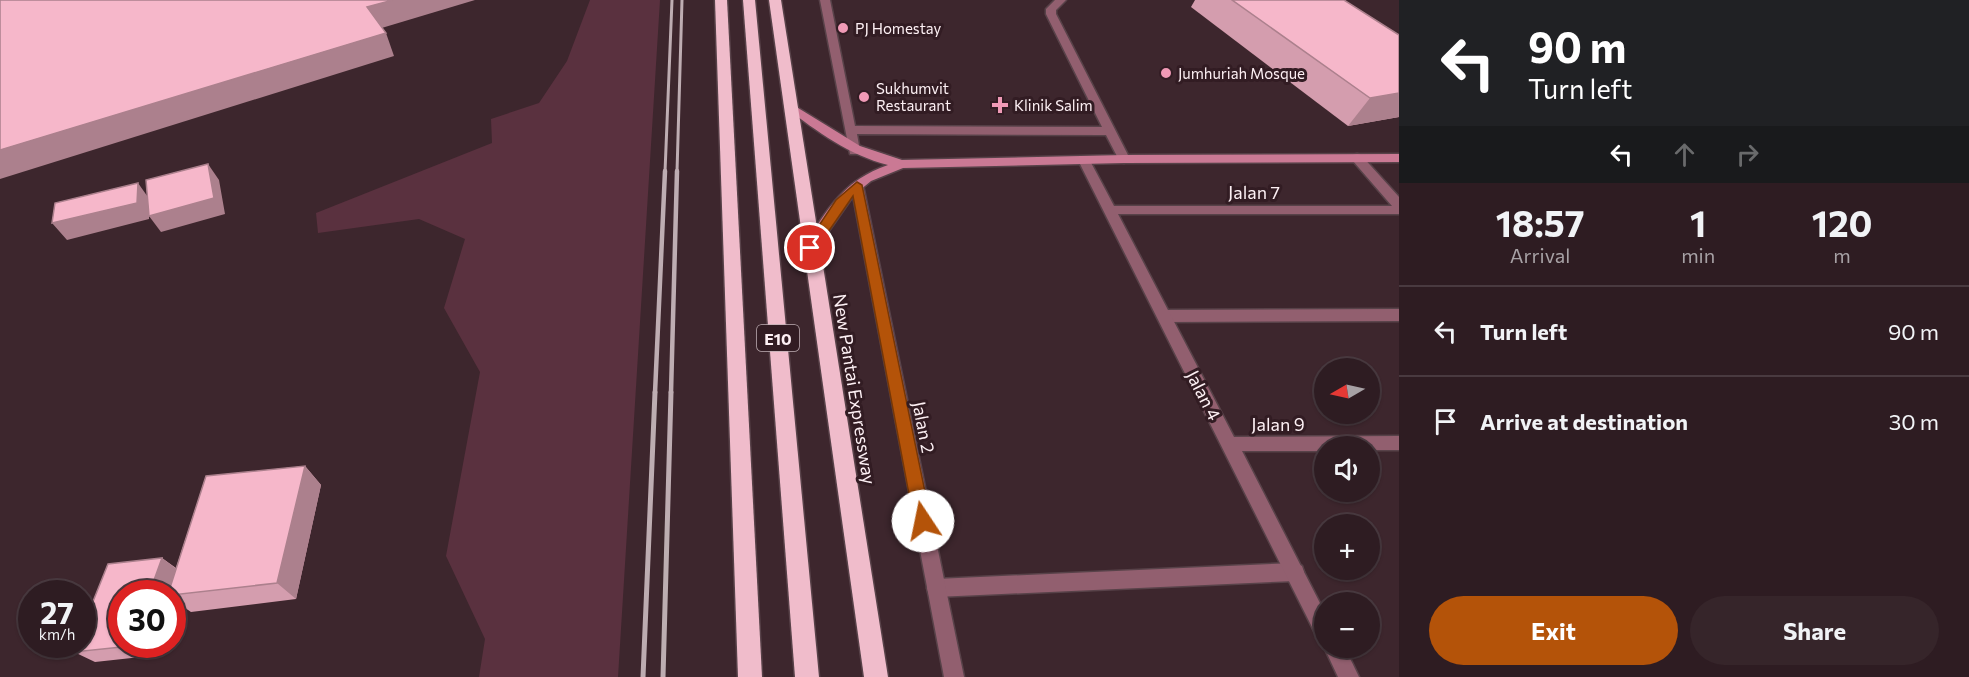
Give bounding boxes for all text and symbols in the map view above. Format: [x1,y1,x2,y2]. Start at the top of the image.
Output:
place label: PJ Homestay [855,19,941,37]
text: 90 m [1528,20,1627,72]
marker: PJ Homestay [836,21,850,35]
icon: left [1429,24,1507,102]
place label: Jumhuriah Mosque [1178,64,1305,82]
marker: Jumhuriah Mosque [1159,66,1173,80]
text: Turn left [1528,72,1632,105]
place label: Sukhumvit Restaurant [876,79,951,114]
marker: Sukhumvit Restaurant [857,90,871,104]
marker: Klinik Salim [991,96,1009,114]
place label: Klinik Salim [1014,96,1093,114]
icon: left [1605,138,1638,171]
icon: ahead [1668,138,1701,171]
icon: right [1731,138,1764,171]
street label: Jalan 7 [1228,181,1280,203]
text: 18:57 [1496,200,1585,244]
text: 1 [1690,200,1706,244]
text: 120 [1812,200,1872,244]
pin [784,222,835,273]
icon: arrive [793,231,826,264]
text: Arrival [1510,243,1570,267]
text: min [1681,243,1715,267]
text: m [1833,243,1851,267]
street label: New Pantai Expressway [829,292,881,486]
icon: left [1429,315,1462,348]
text: Turn left [1480,318,1567,345]
text: 90 m [1888,318,1939,345]
road number: E10 [757,325,799,351]
north arrow [1314,358,1380,424]
map controls [1314,358,1380,658]
street label: Jalan 4 [1182,366,1226,424]
street label: Jalan 2 [908,399,940,455]
icon: arrive [1429,405,1462,438]
text: Arrive at destination [1480,408,1688,435]
text: 30 m [1889,408,1939,435]
street label: Jalan 9 [1251,413,1305,435]
button: sound [1314,436,1380,502]
position arrow [891,489,955,553]
button: + [1314,514,1380,580]
speed limit sign: 30 [108,580,186,658]
button: − [1314,592,1380,658]
text: 27 [40,593,74,630]
button: Exit [1429,596,1678,665]
button: Share [1690,596,1939,665]
text: km/h [39,625,75,643]

